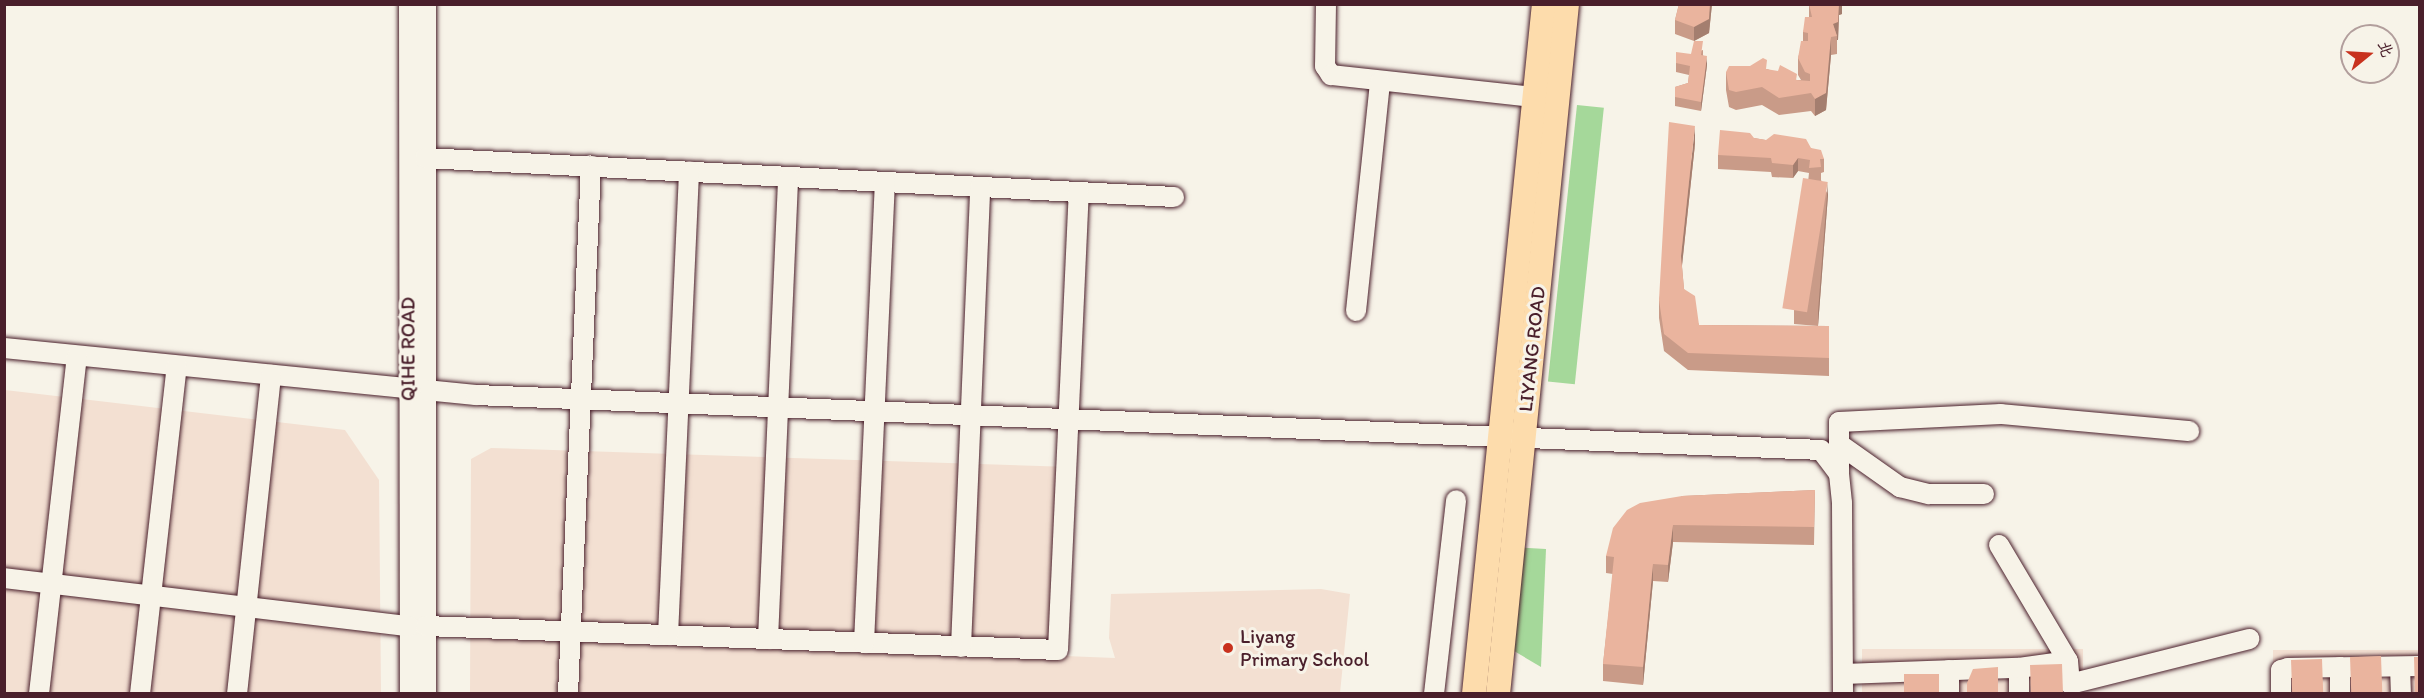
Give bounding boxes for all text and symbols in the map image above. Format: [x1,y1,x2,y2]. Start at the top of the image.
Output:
north arrow [2340,24,2400,84]
text: 北 [2374,38,2397,59]
street label: LIYANG ROAD [1514,285,1550,413]
street label: QIHE ROAD [396,297,420,401]
place label: Liyang Primary School [1240,624,1369,671]
marker: Liyang Primary School [1221,641,1235,655]

